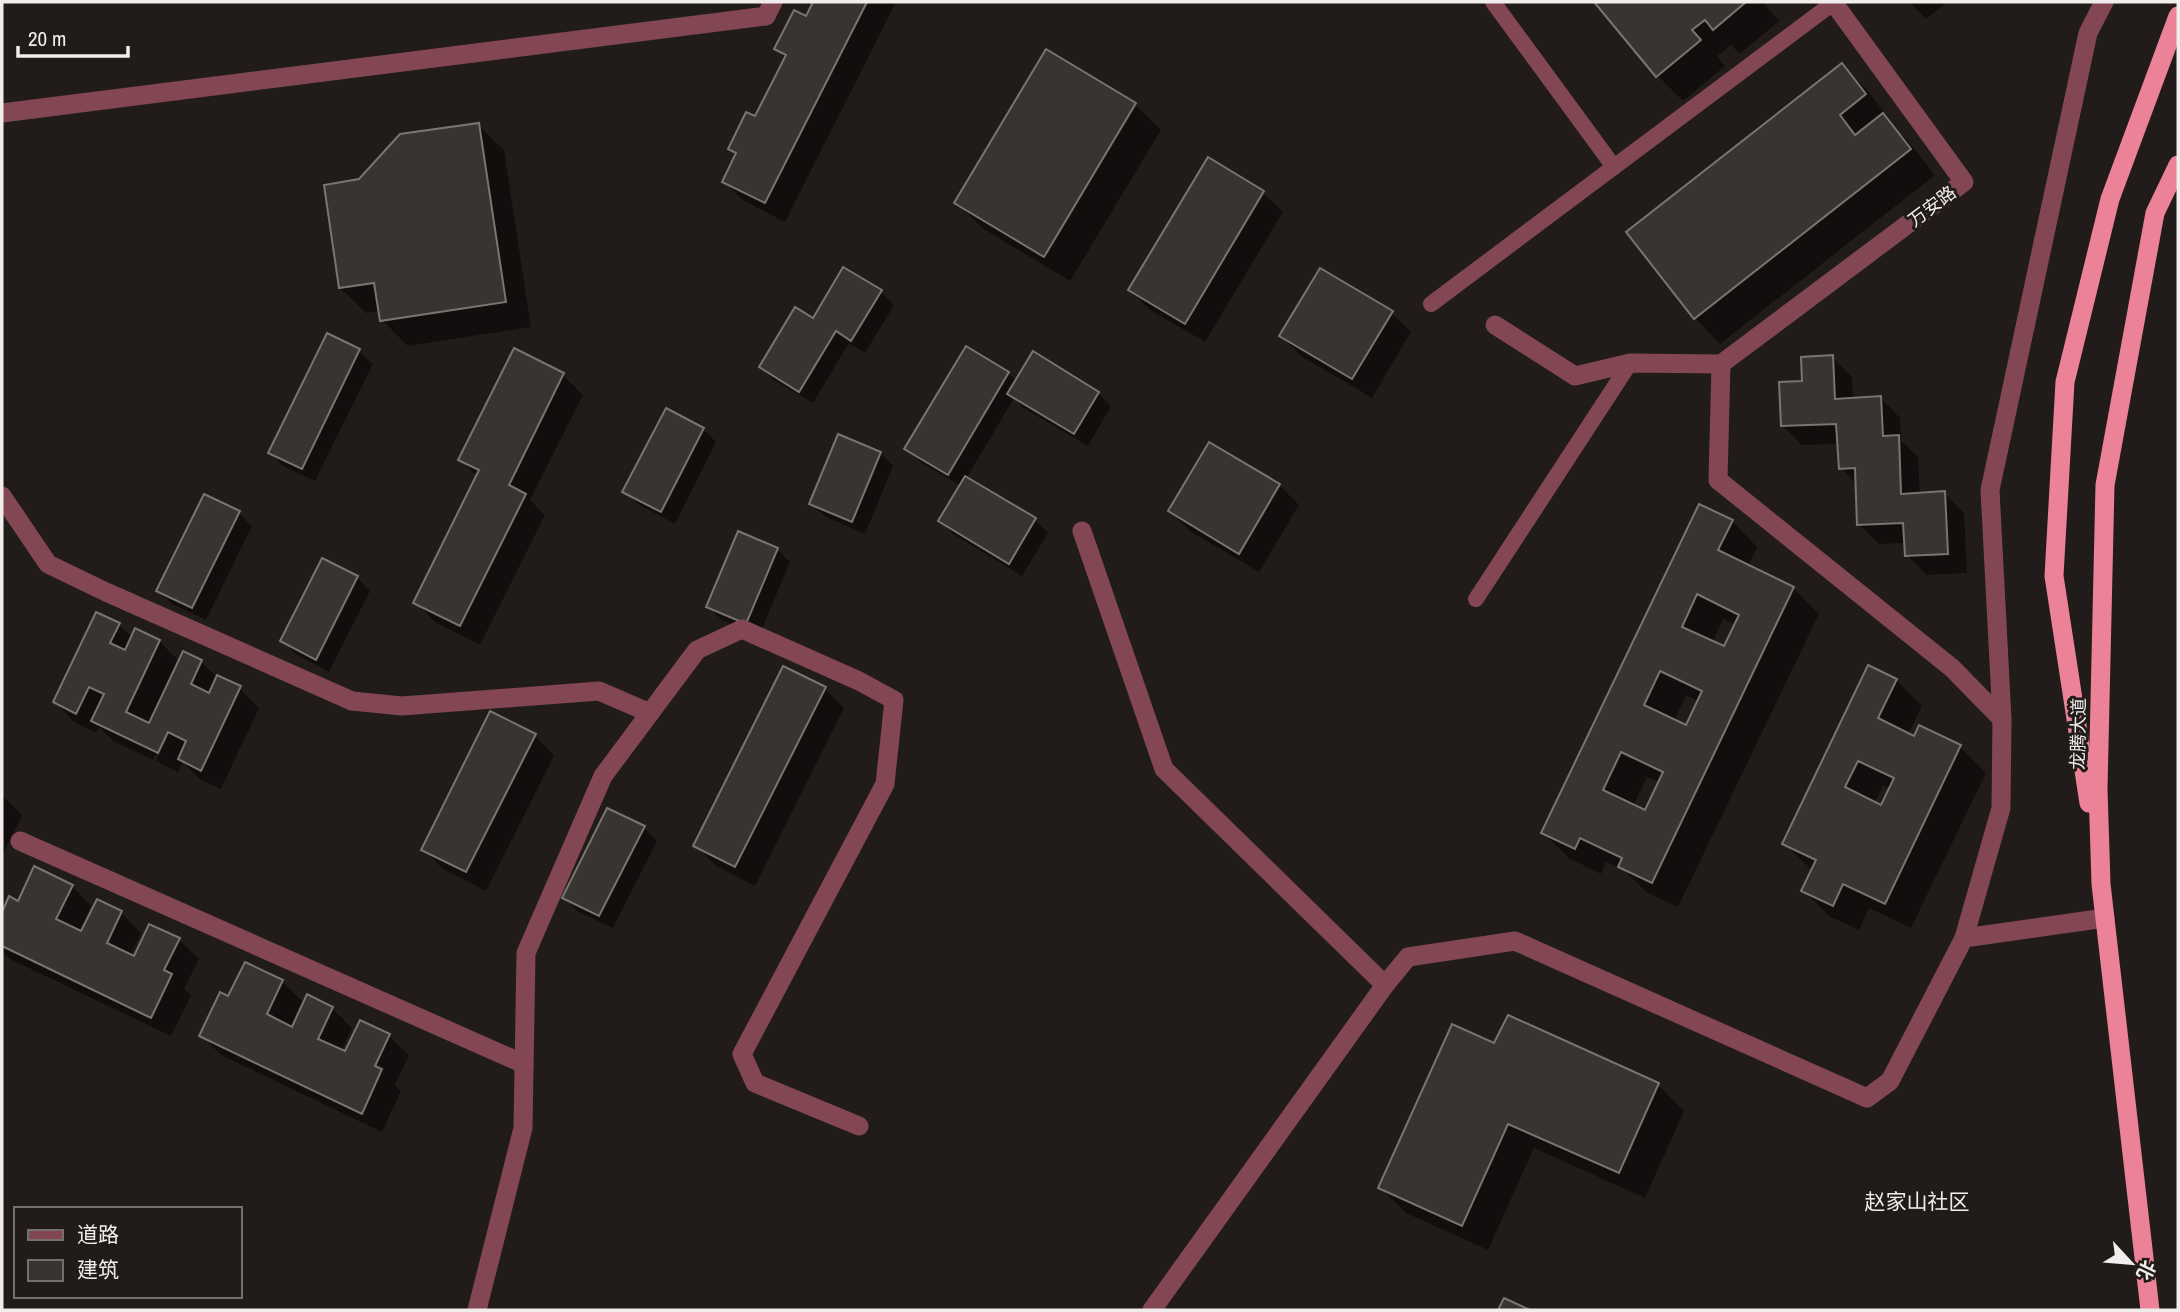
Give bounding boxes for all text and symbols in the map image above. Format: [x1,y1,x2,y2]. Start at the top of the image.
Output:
scale bar [18,14,128,58]
text: 20 m [28,24,66,53]
street label: 万安路 [1903,180,1961,232]
street label: 龙腾大道 [2065,698,2091,770]
district label: 赵家山社区 [1865,1187,1970,1216]
legend [14,1207,242,1298]
text: 道路 [77,1220,119,1249]
north arrow [2096,1228,2166,1298]
text: 建筑 [77,1255,119,1284]
text: 北 [2130,1256,2162,1285]

